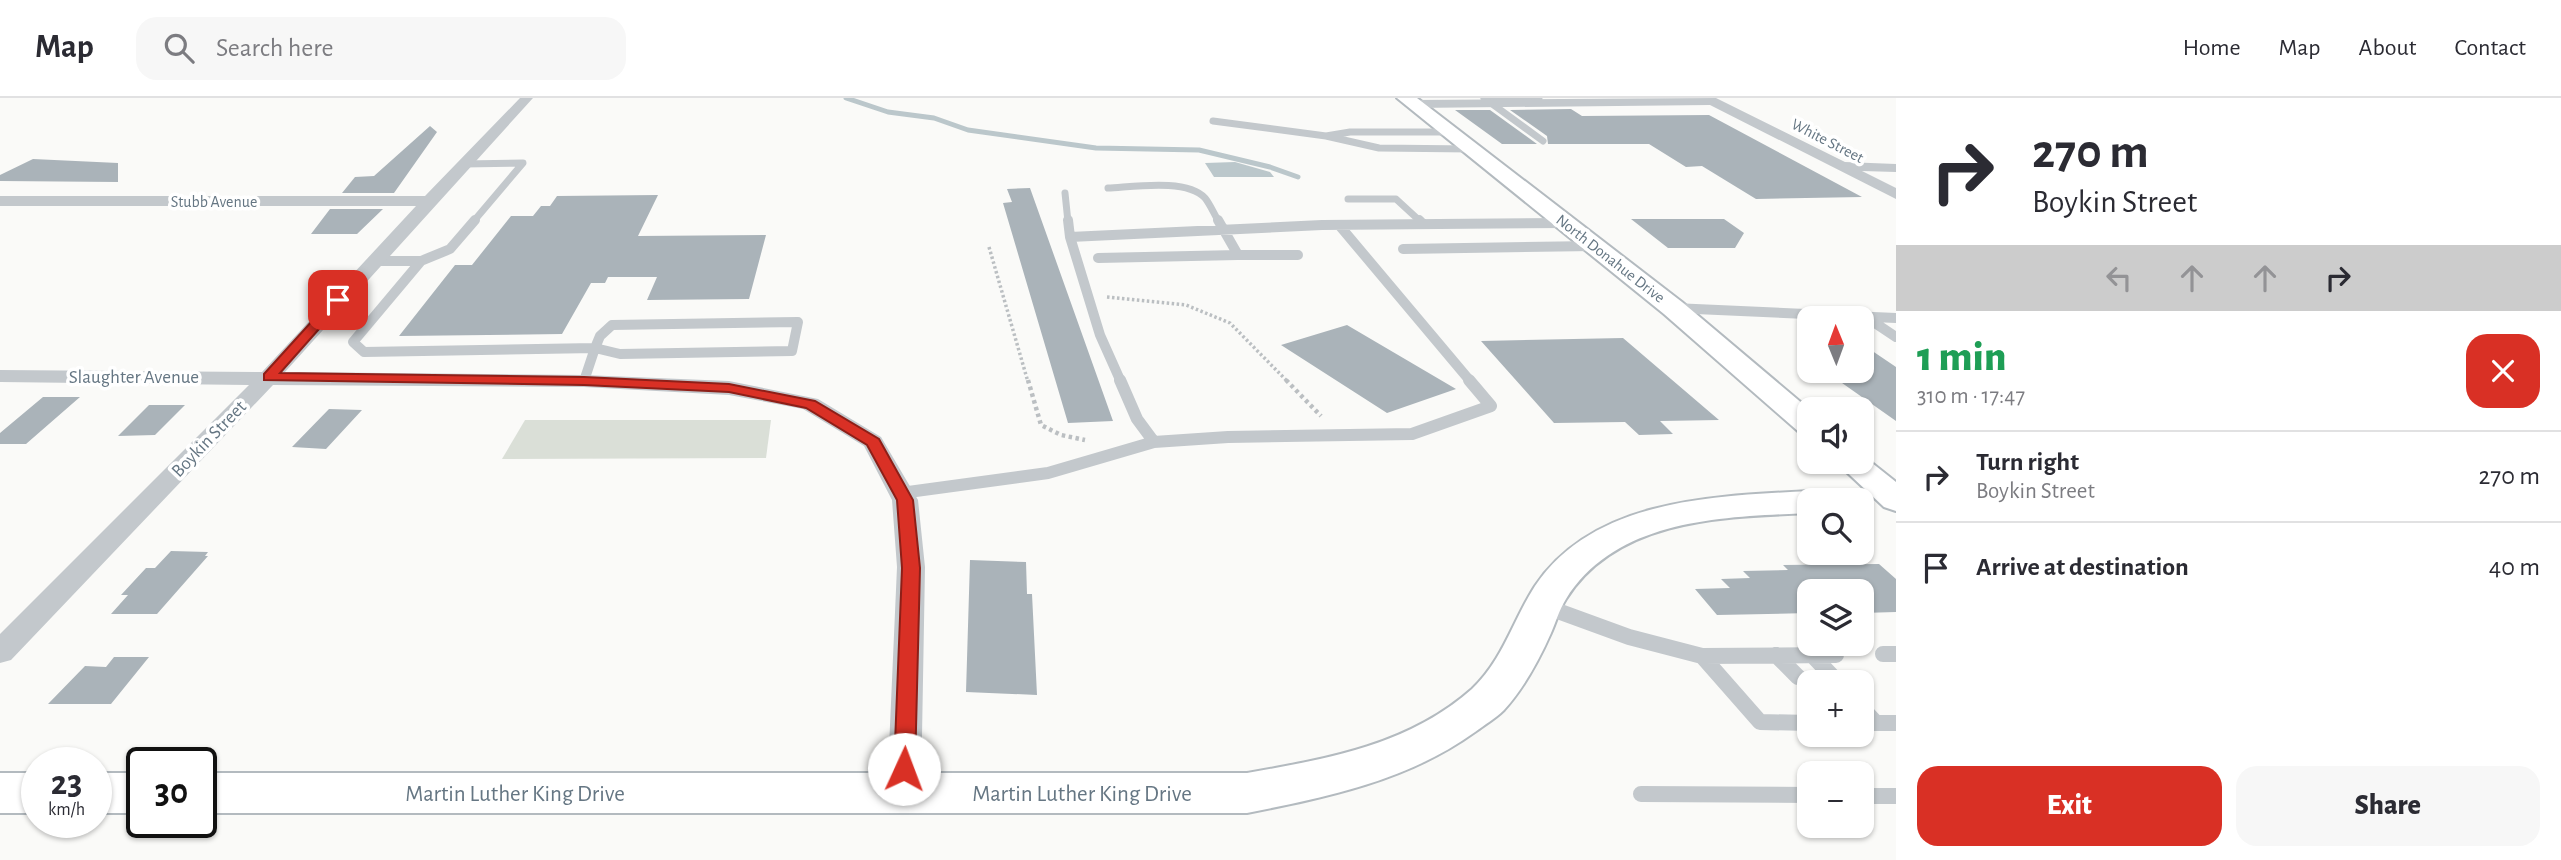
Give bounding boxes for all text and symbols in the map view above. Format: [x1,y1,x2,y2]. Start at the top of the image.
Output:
search box [136,17,626,80]
icon: search [160,29,198,67]
text: Map [35,31,94,64]
text: Search here [216,35,334,61]
text: Home [2183,36,2241,60]
text: Map [2279,36,2321,60]
text: About [2359,36,2416,60]
text: Contact [2454,36,2526,60]
street label: White Street [1789,116,1866,166]
icon: right [1917,126,2008,217]
text: 270 m [2032,128,2149,177]
text: Boykin Street [2032,186,2197,218]
street label: Stubb Avenue [171,194,257,210]
street label: North Donahue Drive [1553,212,1668,306]
icon: left [2100,259,2138,297]
icon: ahead [2173,259,2211,297]
icon: ahead [2246,259,2284,297]
icon: right [2319,259,2357,297]
pin [308,270,368,330]
icon: arrive [319,281,357,319]
north arrow [1797,306,1874,383]
map controls [1797,306,1874,838]
button: close [2466,334,2540,408]
text: 1 min [1917,336,2006,378]
street label: Slaughter Avenue [69,368,199,387]
text: 310 m · 17:47 [1917,385,2025,408]
street label: Boykin Street [168,397,250,481]
button: sound [1797,397,1874,474]
text: Turn right [1976,449,2079,475]
icon: right [1917,458,1955,496]
text: 270 m [2479,463,2540,489]
text: Boykin Street [1976,480,2095,503]
button: search [1797,488,1874,565]
icon: arrive [1917,549,1955,587]
text: Arrive at destination [1976,554,2189,580]
text: 40 m [2489,554,2540,580]
button: layers [1797,579,1874,656]
button: + [1797,670,1874,747]
position arrow [867,732,941,806]
speed limit sign: 30 [126,747,217,838]
button: − [1797,761,1874,838]
text: 23 [51,766,82,801]
button: Exit [1917,766,2222,846]
button: Share [2236,766,2540,846]
street label: Martin Luther King Drive [405,783,625,806]
street label: Martin Luther King Drive [972,783,1192,806]
text: km/h [48,801,85,819]

